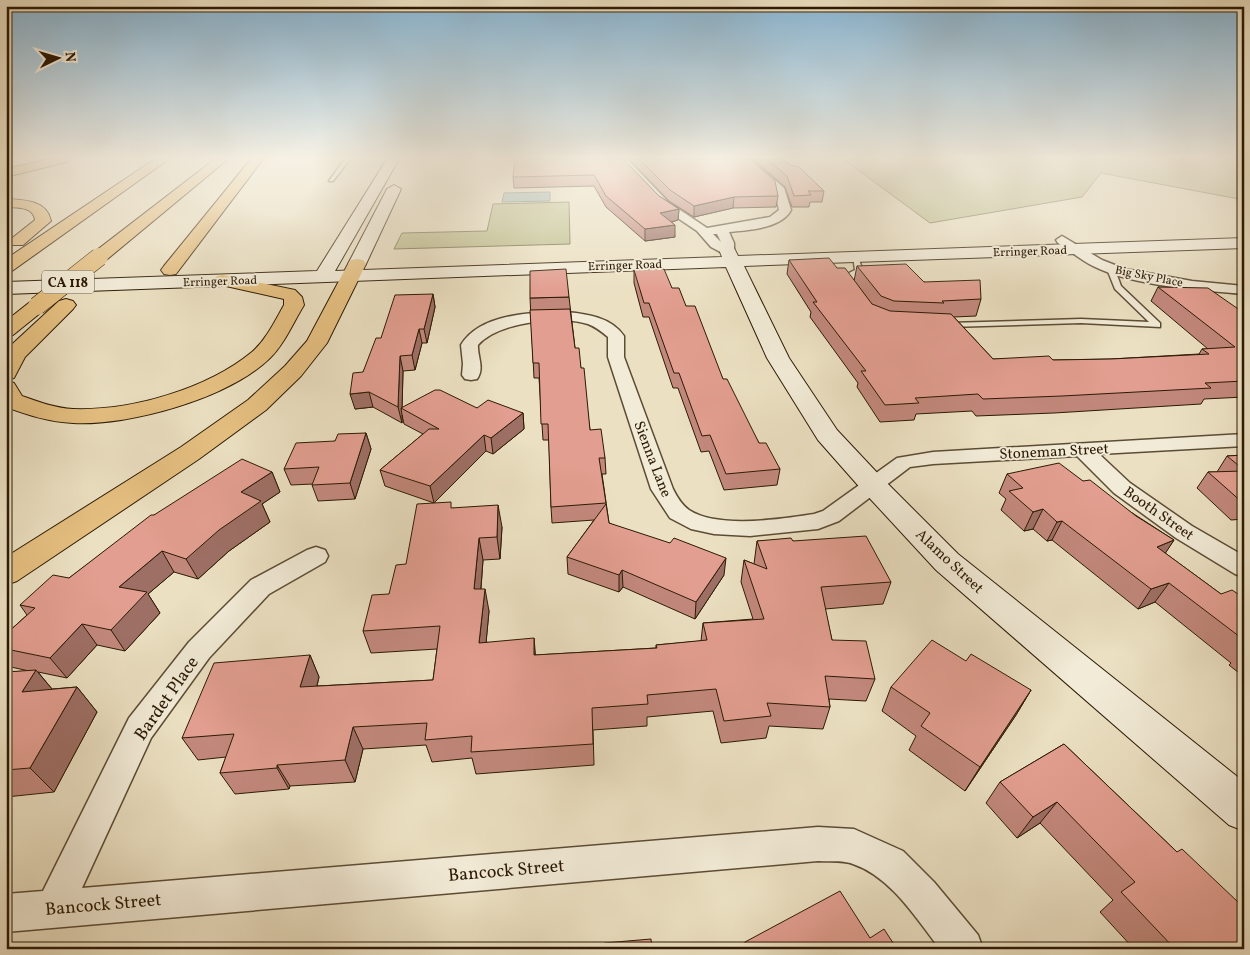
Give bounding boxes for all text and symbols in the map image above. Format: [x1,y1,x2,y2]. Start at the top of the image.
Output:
north arrow [32,32,82,82]
text: N [60,51,79,63]
street label: Erringer Road [993,243,1068,261]
street label: Erringer Road [588,257,663,275]
street label: Big Sky Place [1113,263,1184,291]
road number: CA 118 [42,270,94,294]
street label: Erringer Road [183,273,258,291]
street label: Sienna Lane [627,418,676,501]
street label: Stoneman Street [999,439,1109,466]
street label: Booth Street [1119,482,1198,546]
street label: Alamo Street [910,525,988,599]
street label: Bardet Place [129,652,205,746]
street label: Bancock Street [447,854,565,889]
street label: Bancock Street [44,888,162,923]

